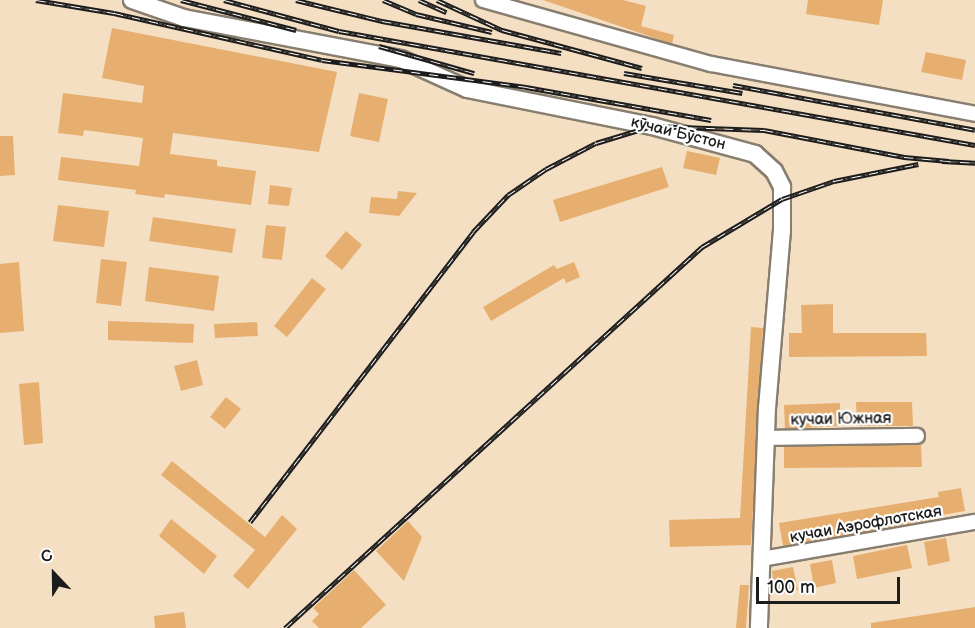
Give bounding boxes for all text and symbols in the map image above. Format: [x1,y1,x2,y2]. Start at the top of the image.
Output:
street label: кӯчаи Бӯстон [629,113,727,155]
street label: кучаи Южная [790,410,892,430]
street label: кучаи Аэрофлотская [788,502,944,548]
north arrow [24,544,84,604]
text: С [38,546,56,568]
scale bar [759,565,903,603]
text: 100 m [767,577,815,598]

